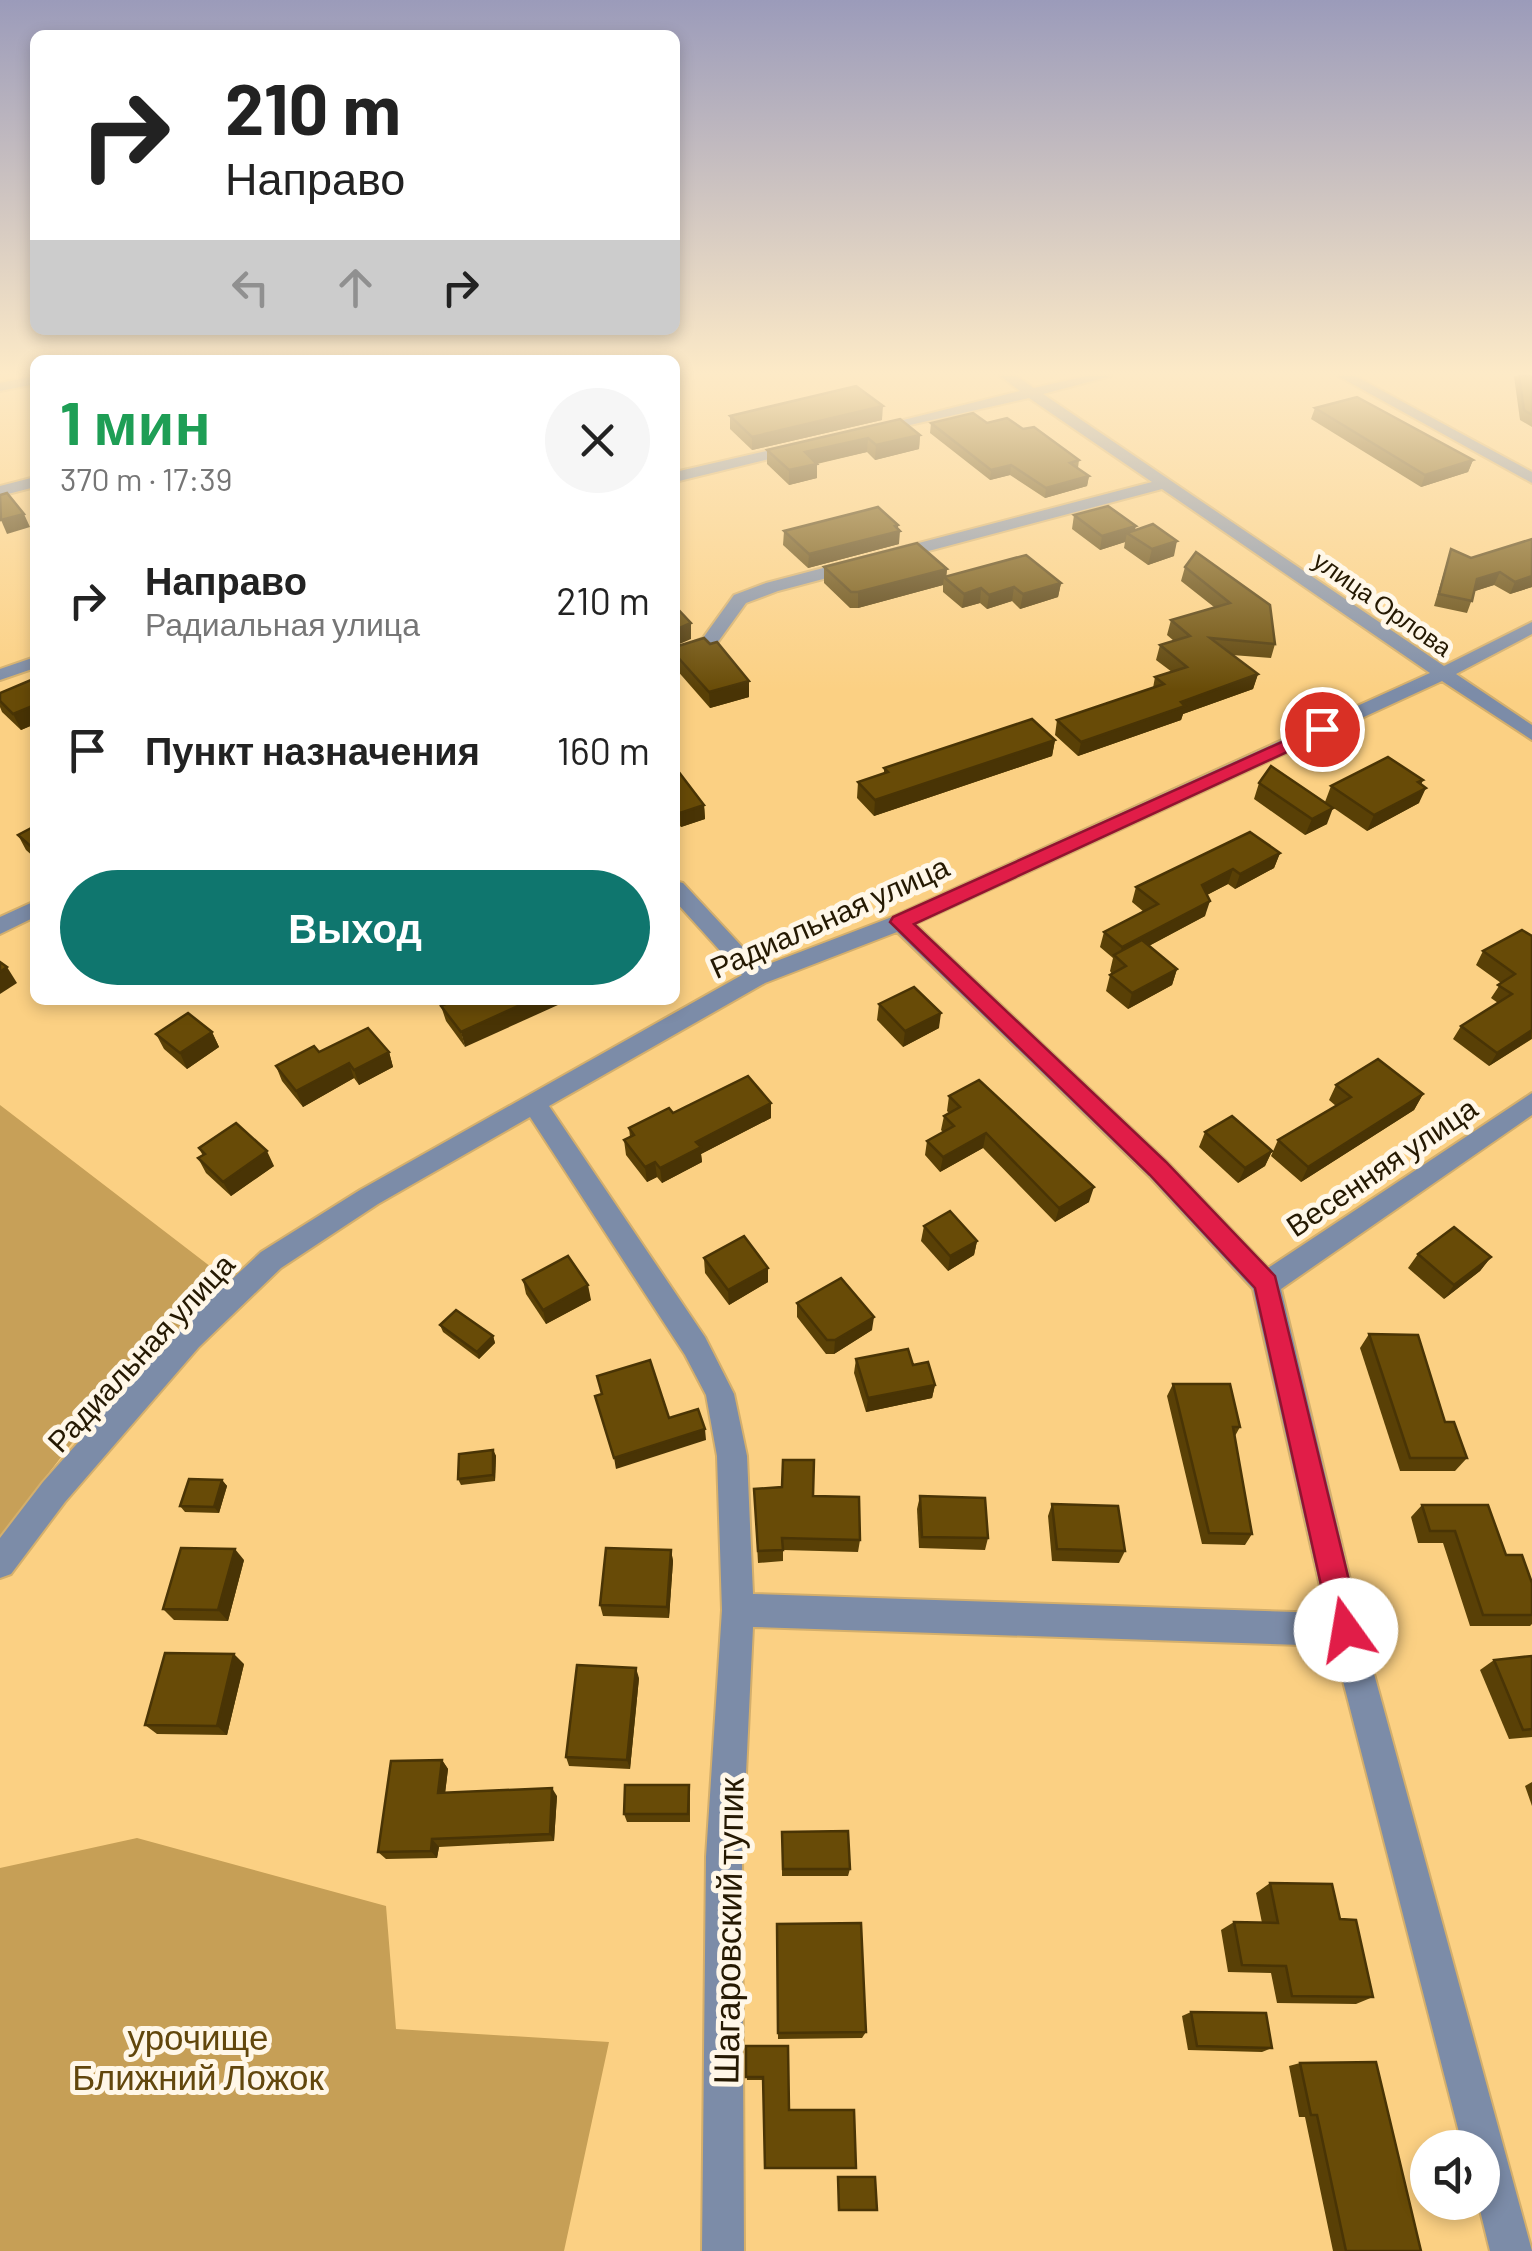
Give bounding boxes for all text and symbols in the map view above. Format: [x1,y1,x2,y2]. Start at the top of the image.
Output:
text: 210 m [225,65,401,149]
icon: right [60,70,190,200]
text: Направо [225,150,405,204]
icon: left [223,260,278,315]
icon: ahead [328,260,383,315]
icon: right [433,260,488,315]
text: 1 мин [60,385,211,457]
button: close [545,388,650,493]
text: 370 m · 17:39 [60,459,232,497]
street label: улица Орлова [1308,544,1458,662]
text: Направо [145,557,307,603]
icon: right [60,573,115,628]
text: 210 m [556,577,650,623]
text: Радиальная улица [145,604,420,642]
pin [1280,687,1365,772]
icon: arrive [1295,702,1350,757]
icon: arrive [60,723,115,778]
text: Пункт назначения [145,727,480,773]
text: 160 m [557,727,650,773]
street label: Радиальная улица [704,847,954,985]
button: Выход [60,870,650,985]
street label: Весенняя улица [1279,1089,1484,1243]
street label: Радиальная улица [39,1245,241,1459]
position arrow [1294,1578,1398,1682]
street label: Шагаровский тупик [703,1777,751,2085]
park label: урочище Ближний Ложок [72,2015,324,2097]
map controls [1410,2130,1500,2220]
button: sound [1410,2130,1500,2220]

